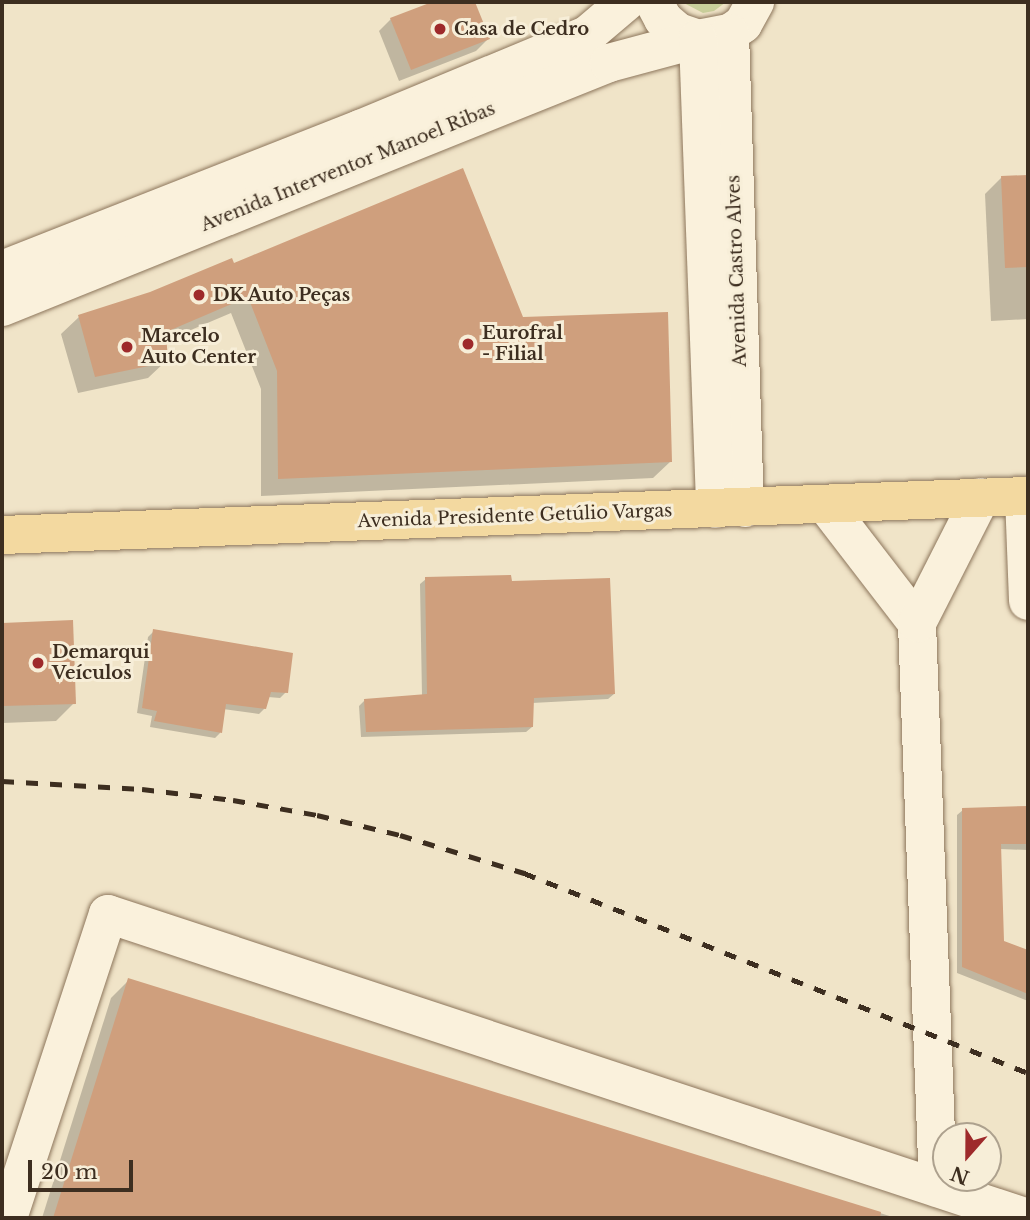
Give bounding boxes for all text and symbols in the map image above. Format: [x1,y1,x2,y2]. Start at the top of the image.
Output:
place label: Casa de Cedro [454,18,589,40]
marker: Casa de Cedro [432,21,448,37]
street label: Avenida Interventor Manoel Ribas [197,98,499,236]
street label: Avenida Castro Alves [723,174,751,368]
place label: DK Auto Peças [213,284,351,306]
marker: DK Auto Peças [191,287,207,303]
place label: Eurofral - Filial [482,323,563,366]
place label: Marcelo Auto Center [141,326,256,368]
marker: Eurofral - Filial [460,336,476,352]
marker: Marcelo Auto Center [119,339,135,355]
street label: Avenida Presidente Getúlio Vargas [357,500,673,532]
place label: Demarqui Veículos [52,642,150,684]
marker: Demarqui Veículos [30,655,46,671]
north arrow [932,1122,1002,1192]
scale bar [32,1146,136,1190]
text: 20 m [41,1159,98,1185]
text: N [948,1161,972,1189]

